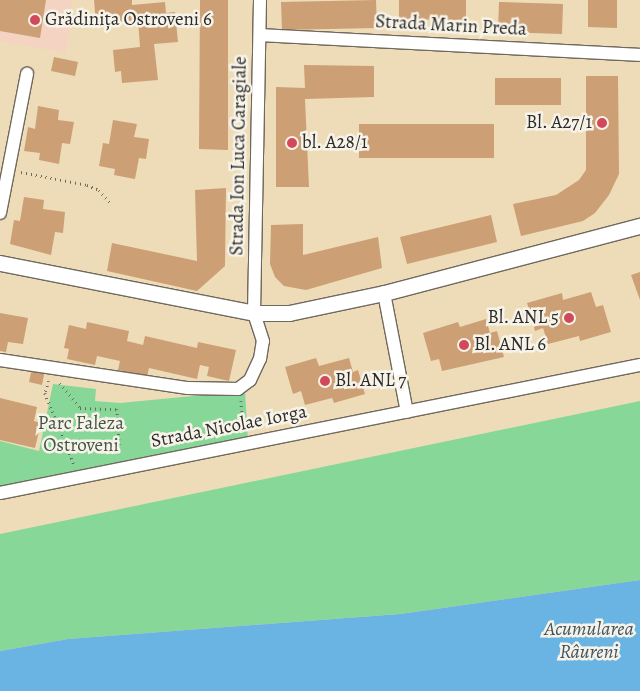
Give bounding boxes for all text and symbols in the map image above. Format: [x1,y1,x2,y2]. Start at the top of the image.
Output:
place label: Grădinița Ostroveni 6 [45,9,212,31]
street label: Strada Marin Preda [375,11,527,41]
marker: Grădinița Ostroveni 6 [29,14,41,26]
street label: Strada Ion Luca Caragiale [226,56,252,256]
place label: Bl. A27/1 [526,112,592,134]
marker: Bl. A27/1 [596,117,608,129]
place label: bl. A28/1 [302,132,368,154]
marker: bl. A28/1 [286,137,298,149]
place label: Bl. ANL 5 [487,307,559,329]
marker: Bl. ANL 5 [563,312,575,324]
place label: Bl. ANL 6 [474,334,546,356]
marker: Bl. ANL 6 [458,339,470,351]
place label: Bl. ANL 7 [335,370,407,392]
marker: Bl. ANL 7 [319,375,331,387]
street label: Strada Nicolae Iorga [149,401,309,453]
park label: Parc Faleza Ostroveni [38,413,124,457]
water label: Acumularea Râureni [544,616,634,663]

